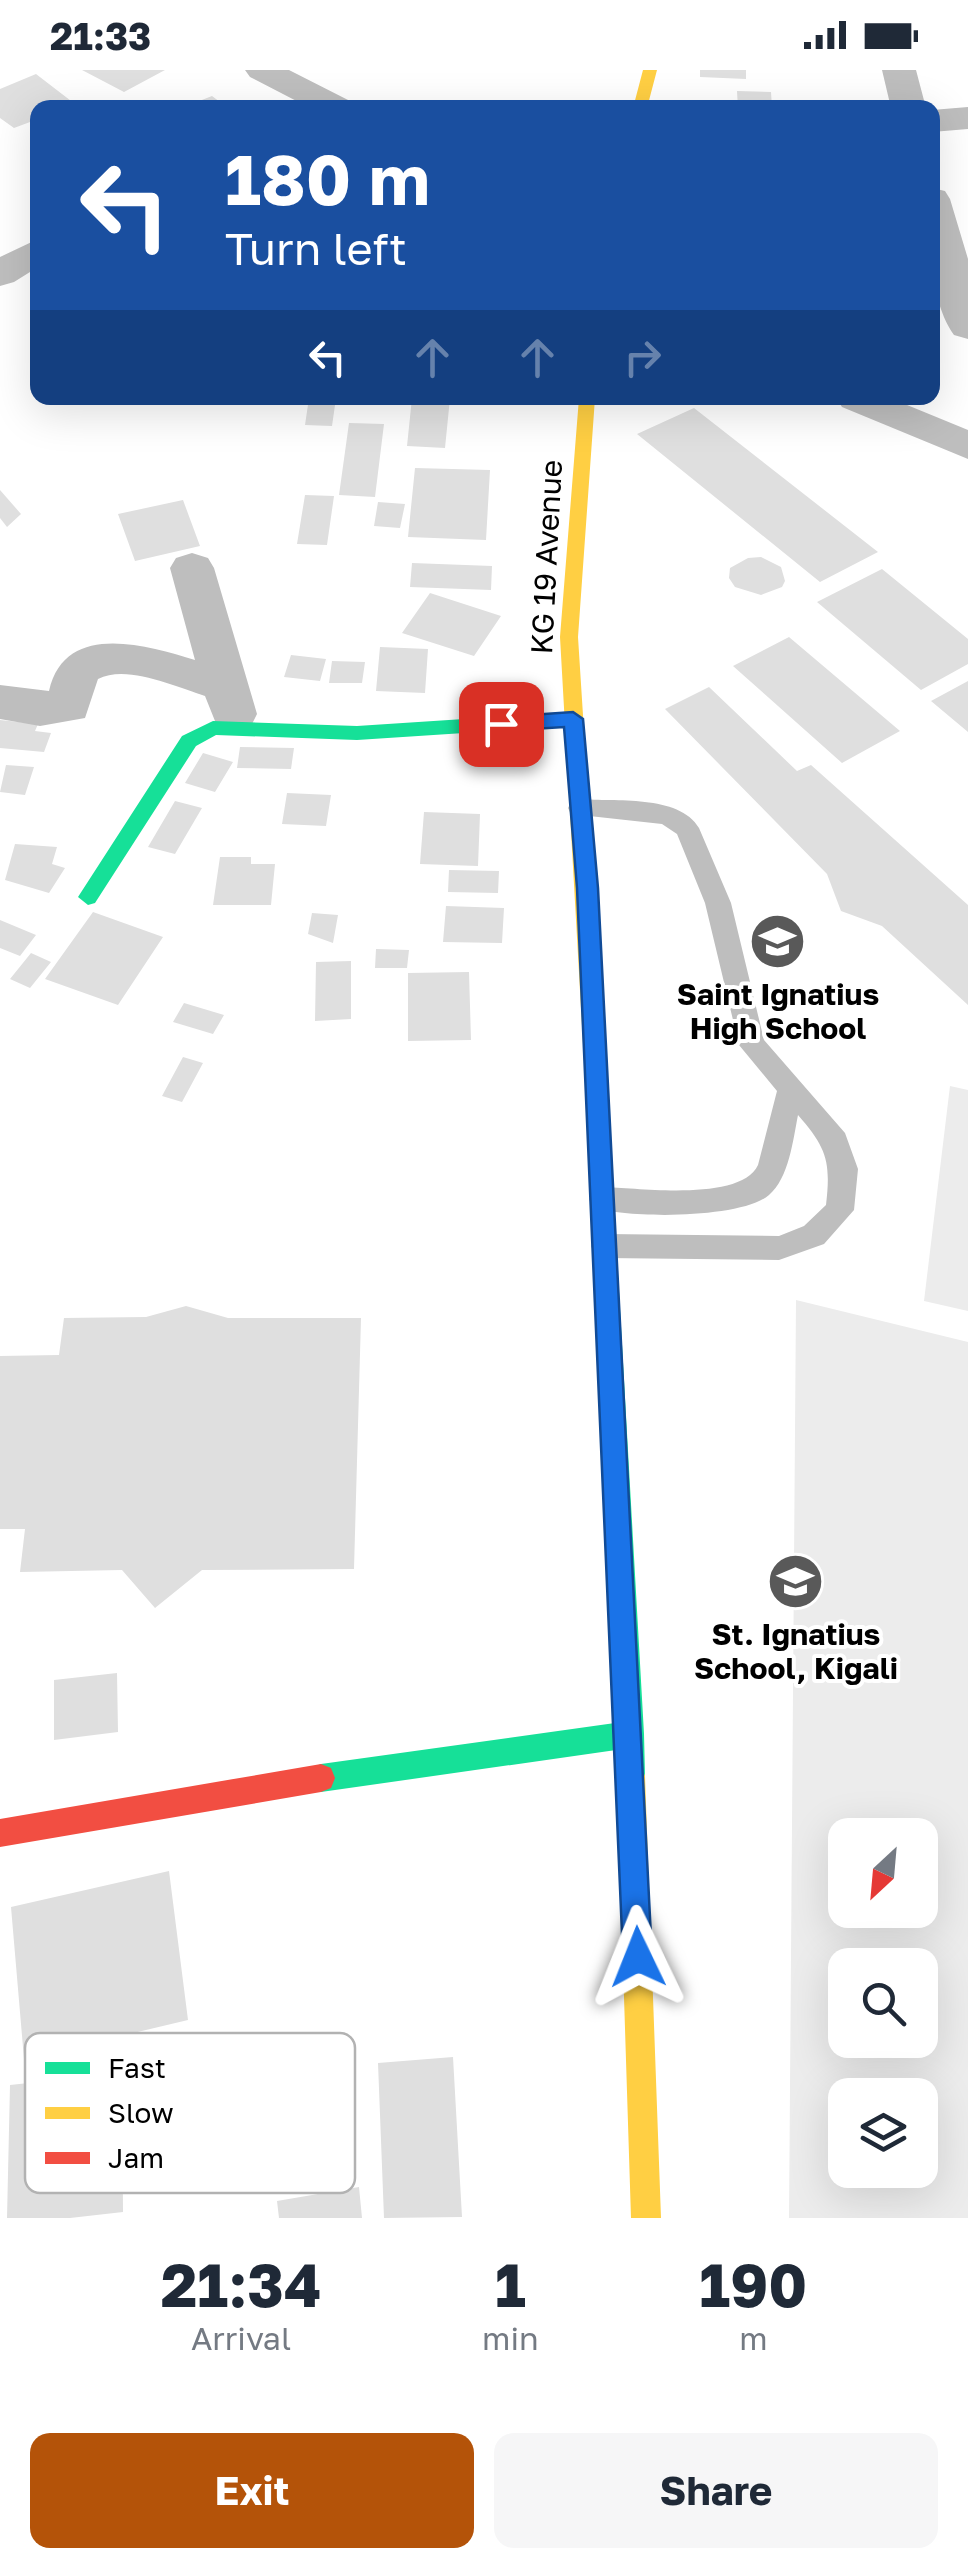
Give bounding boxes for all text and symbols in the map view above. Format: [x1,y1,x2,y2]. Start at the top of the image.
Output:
text: 21:33 [50,13,151,58]
text: 180 m [225,136,430,220]
icon: left [60,140,190,270]
text: Turn left [225,221,407,275]
icon: left [300,330,355,385]
icon: ahead [405,330,460,385]
icon: ahead [510,330,565,385]
icon: right [615,330,670,385]
street label: KG 19 Avenue [523,459,569,655]
pin [459,682,544,767]
icon: arrive [474,697,529,752]
school or university icon: Saint Ignatius High School [748,912,808,972]
place label: Saint Ignatius High School [677,976,879,1046]
school or university icon: St. Ignatius School, Kigali [766,1551,826,1611]
place label: St. Ignatius School, Kigali [694,1616,898,1686]
north arrow [828,1818,938,1928]
map controls [828,1818,938,2188]
position arrow [586,1905,690,2009]
button: search [828,1948,938,2058]
legend [25,2033,355,2193]
text: Fast [108,2051,166,2084]
button: layers [828,2078,938,2188]
text: Slow [108,2096,174,2129]
text: Jam [108,2141,164,2174]
text: 21:34 [161,2248,321,2320]
text: 1 [495,2248,526,2320]
text: 190 [699,2248,807,2320]
text: Arrival [191,2319,291,2357]
text: min [482,2319,539,2357]
text: m [739,2319,767,2357]
button: Exit [30,2433,474,2548]
button: Share [494,2433,938,2548]

